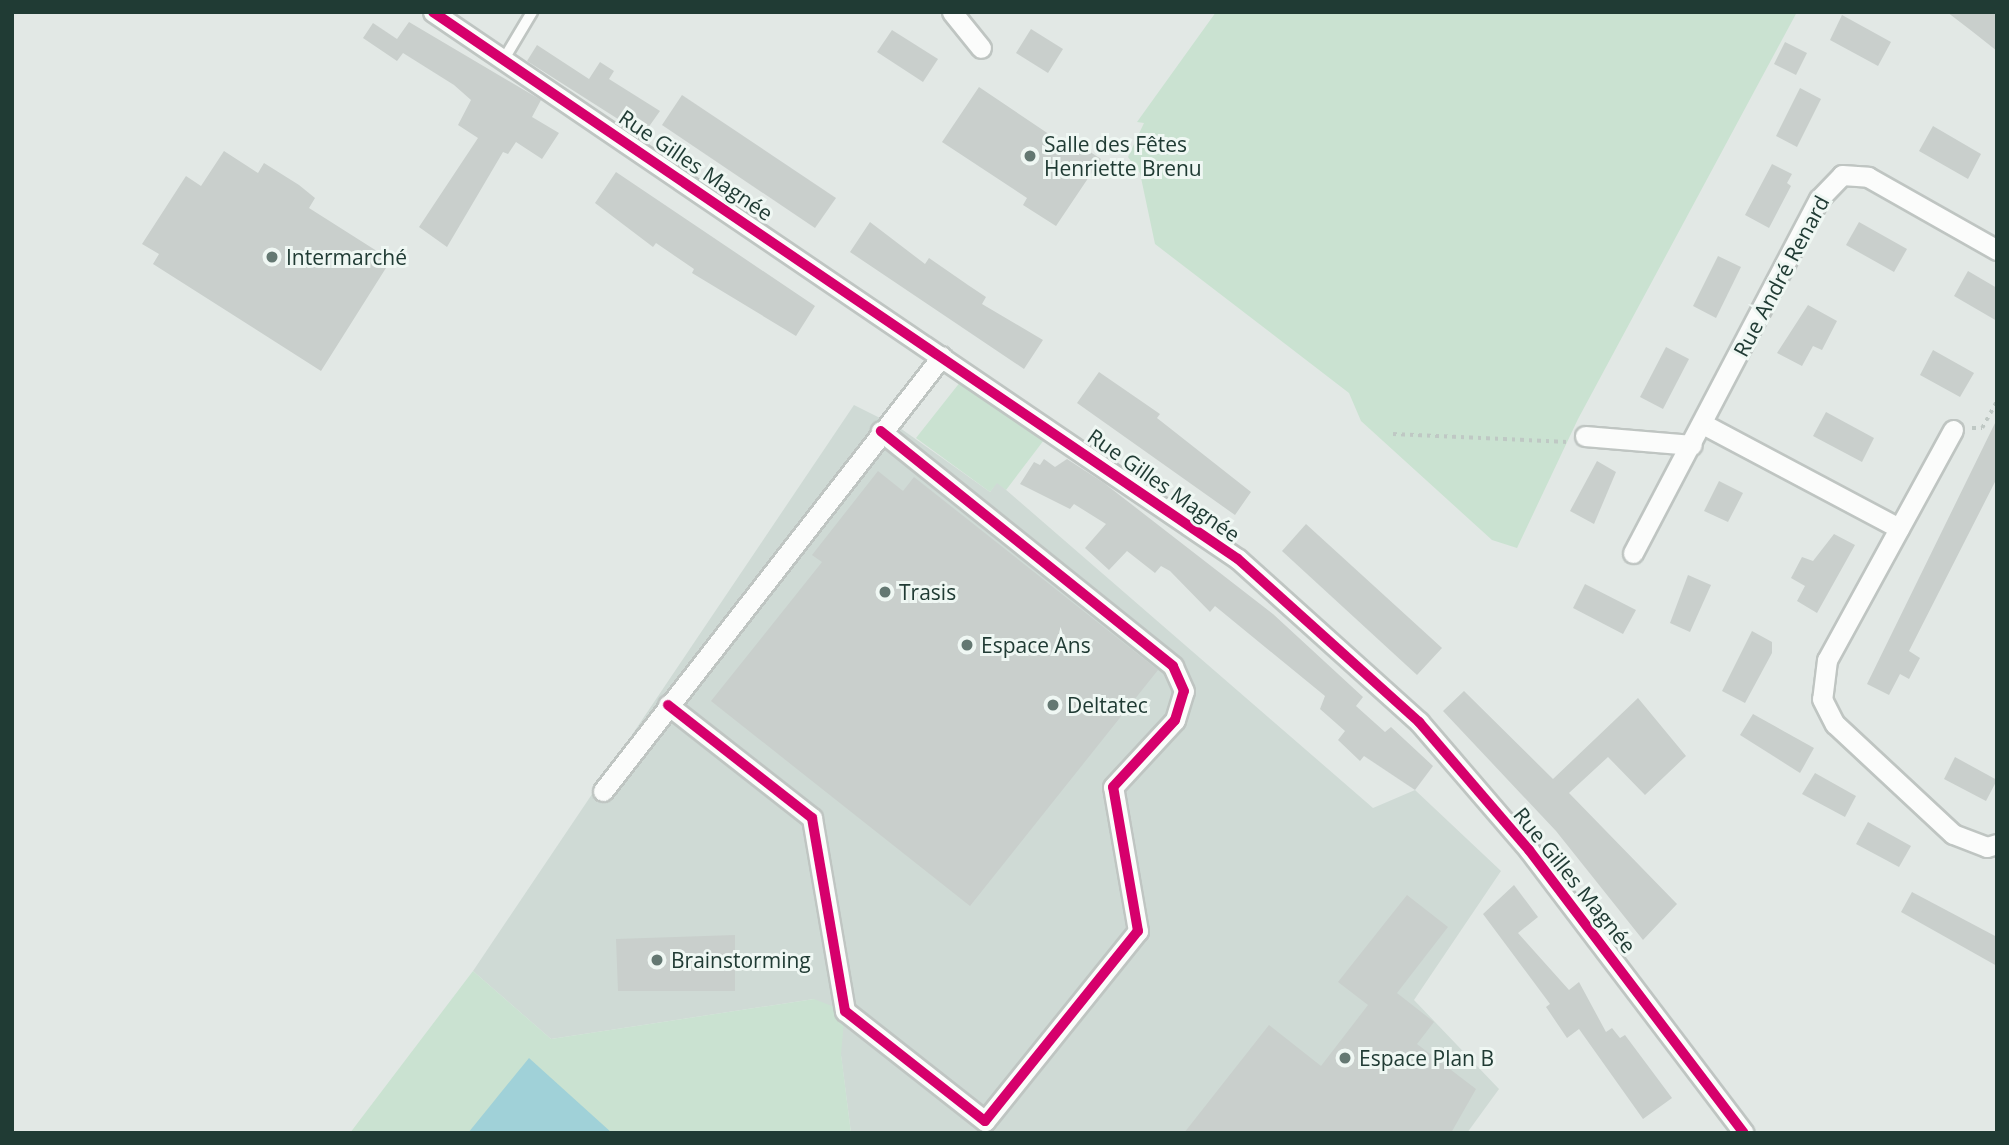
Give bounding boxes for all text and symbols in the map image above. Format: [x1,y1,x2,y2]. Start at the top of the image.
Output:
street label: Rue Gilles Magnée [614,104,778,226]
place label: Salle des Fêtes Henriette Brenu [1044,131,1202,181]
marker: Salle des Fêtes Henriette Brenu [1022,148,1038,164]
street label: Rue André Renard [1728,191,1834,361]
place label: Intermarché [286,244,407,270]
marker: Intermarché [264,249,280,265]
street label: Rue Gilles Magnée [1083,423,1245,547]
place label: Trasis [899,579,956,605]
marker: Trasis [877,584,893,600]
place label: Espace Ans [981,632,1091,658]
marker: Espace Ans [959,637,975,653]
place label: Deltatec [1067,692,1148,718]
marker: Deltatec [1045,697,1061,713]
street label: Rue Gilles Magnée [1509,802,1641,958]
place label: Brainstorming [671,947,811,973]
marker: Brainstorming [649,952,665,968]
place label: Espace Plan B [1359,1045,1494,1071]
marker: Espace Plan B [1337,1050,1353,1066]

